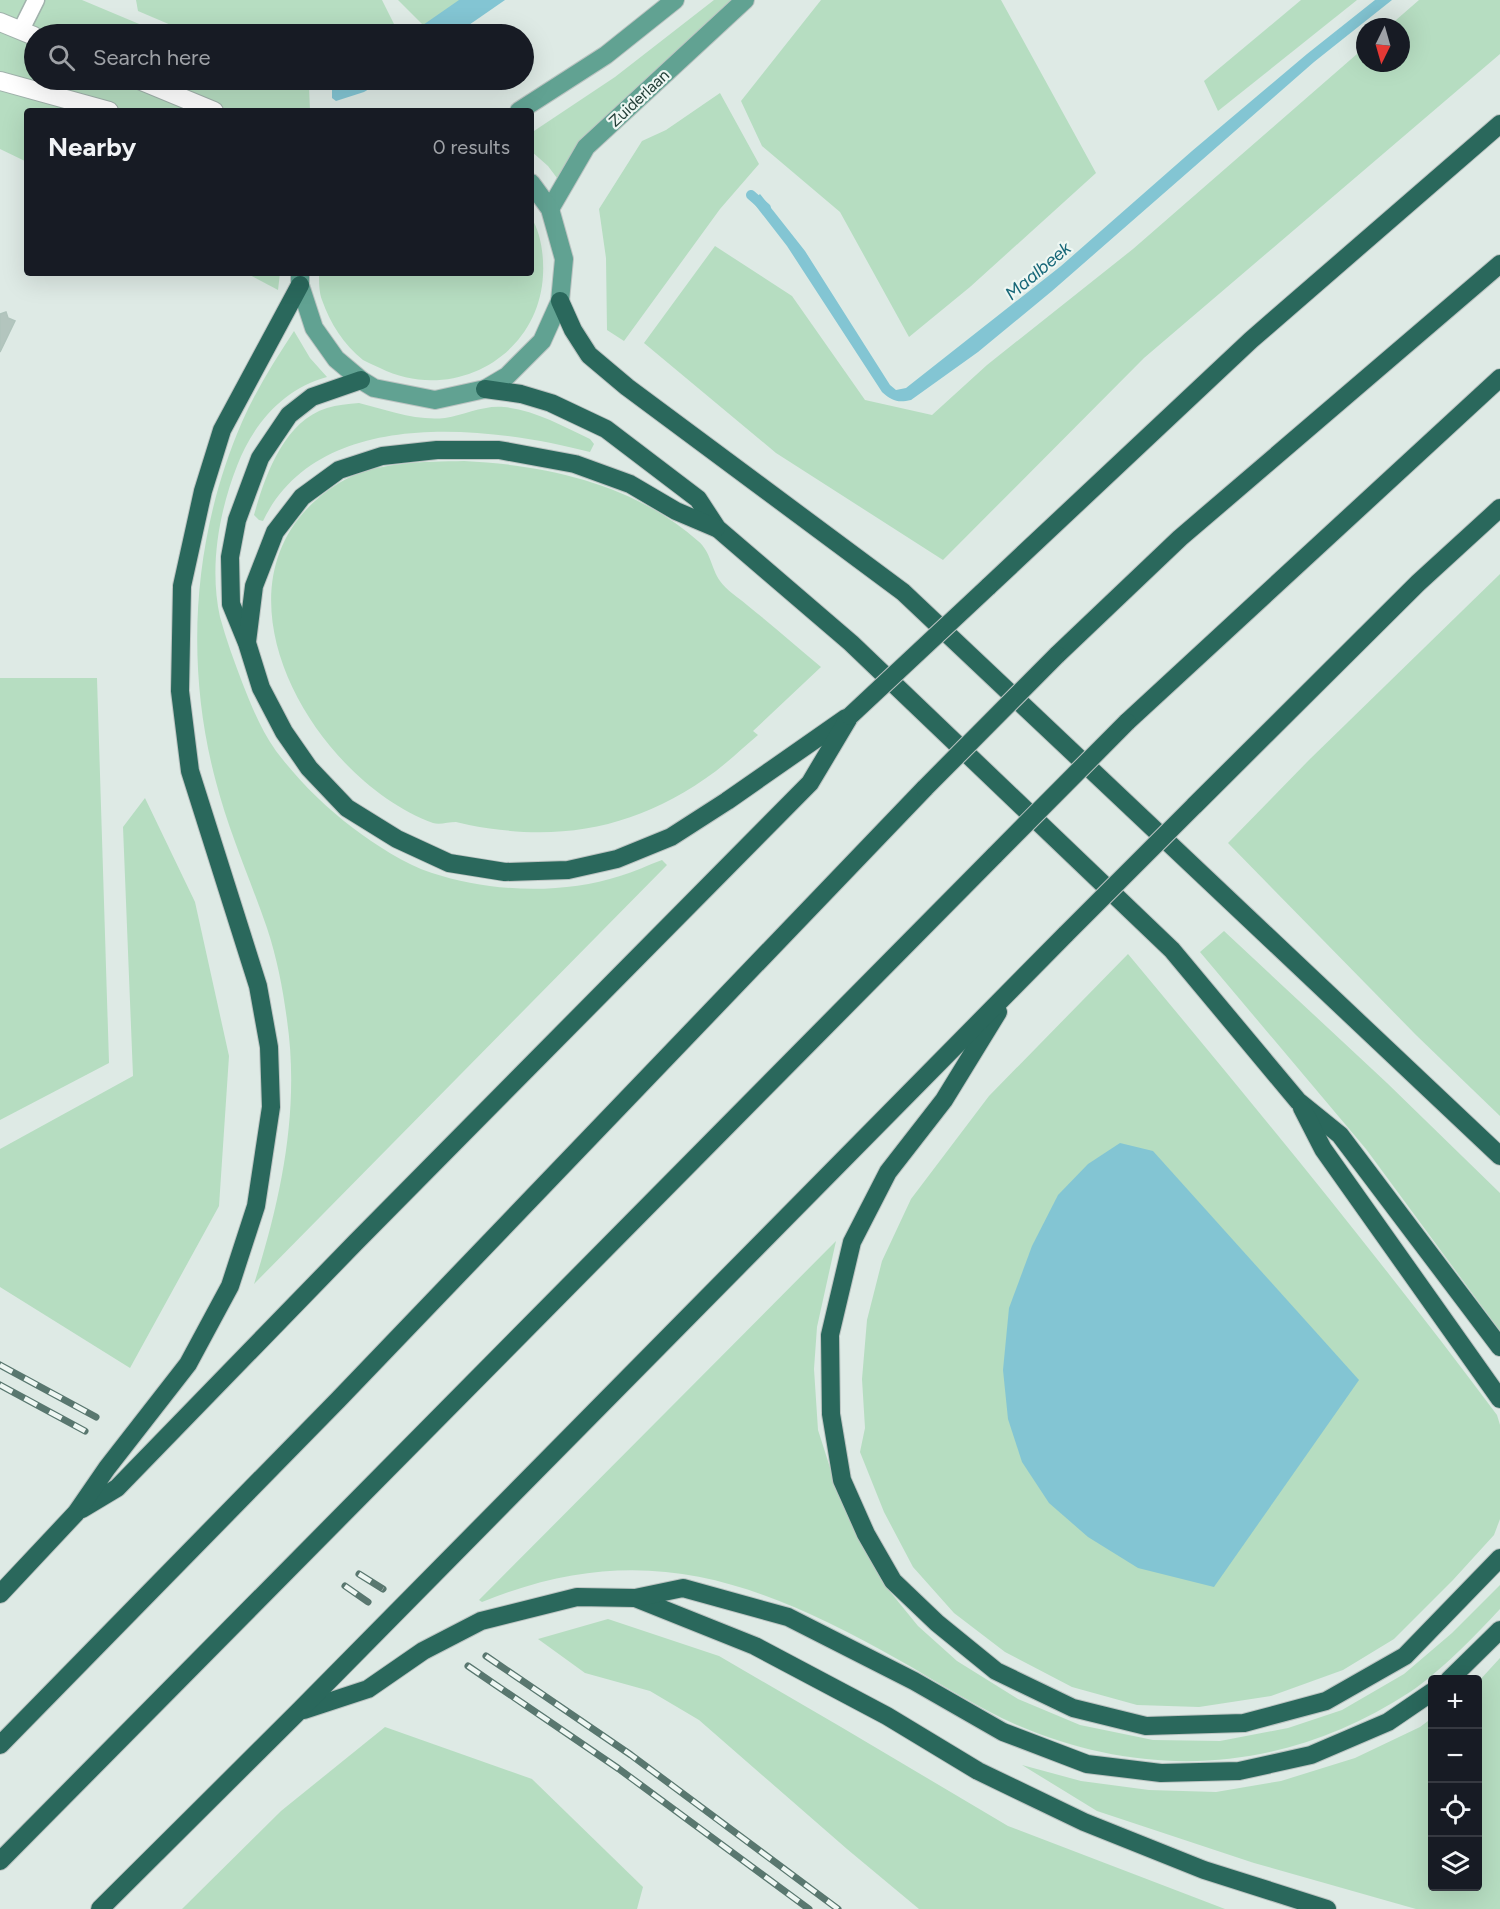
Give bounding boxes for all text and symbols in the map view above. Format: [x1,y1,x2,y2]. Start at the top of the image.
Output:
north arrow [1356,18,1410,72]
search box [24,24,534,90]
icon: search [45,41,78,74]
text: Search here [93,44,211,71]
street label: Zuiderlaan [605,65,673,131]
text: Nearby [48,131,136,163]
text: 0 results [433,135,510,159]
water label: Maalbeek [1001,236,1076,305]
map controls [1428,1675,1482,1891]
button: + [1428,1675,1482,1729]
button: − [1428,1729,1482,1783]
button: locate [1428,1783,1482,1837]
button: layers [1428,1837,1482,1891]

